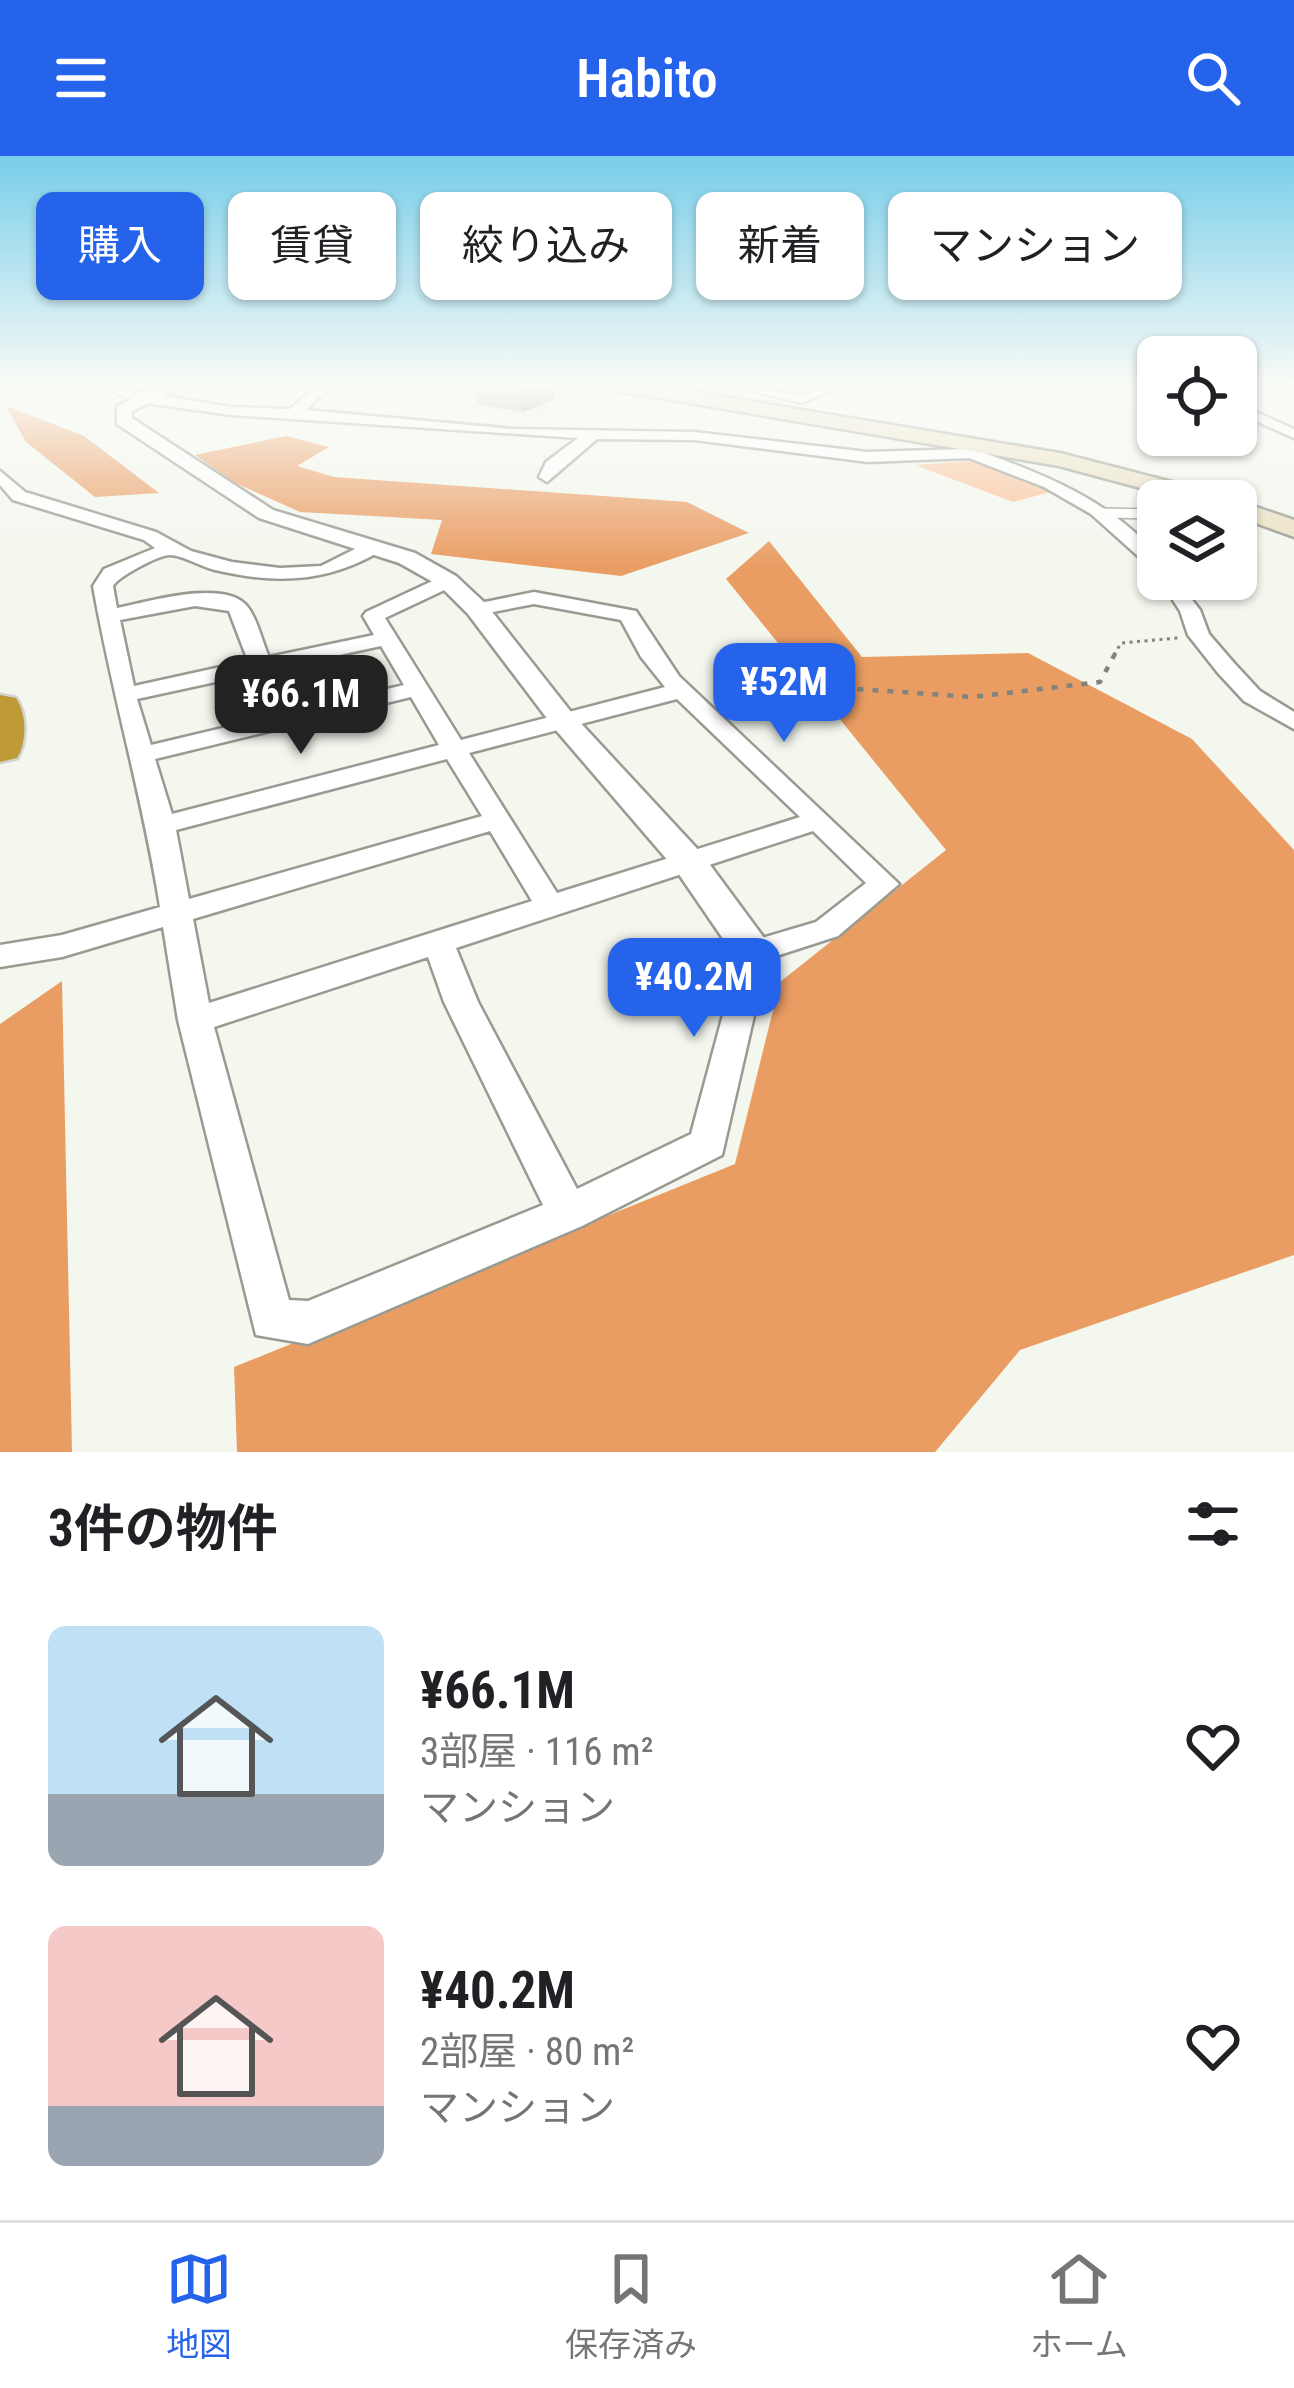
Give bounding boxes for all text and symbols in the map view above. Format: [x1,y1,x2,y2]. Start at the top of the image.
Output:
icon: menu [48,45,114,111]
icon: search [1180,45,1246,111]
text: Habito [576,47,718,110]
chip: 購入 [36,192,204,300]
chip: 賃貸 [228,192,396,300]
chip: 絞り込み [420,192,672,300]
chip: 新着 [696,192,864,300]
chip: マンション [888,192,1182,300]
map controls [1137,336,1257,600]
button: locate [1137,336,1257,456]
button: layers [1137,480,1257,600]
pin: ¥52M [713,643,855,745]
pin: ¥66.1M [203,655,399,757]
text: ¥52M [740,659,828,705]
text: ¥66.1M [242,671,360,717]
pin: ¥40.2M [596,938,792,1040]
text: ¥40.2M [635,954,753,1000]
icon: filters [1180,1491,1246,1557]
text: 3件の物件 [48,1499,278,1558]
text: ¥66.1M [420,1661,575,1720]
icon: home [144,1674,288,1818]
icon: heart [1180,1713,1246,1779]
text: 3部屋 · 116 m² [420,1729,654,1775]
text: マンション [420,1785,615,1831]
text: ¥40.2M [420,1961,575,2020]
icon: home [144,1974,288,2118]
icon: heart [1180,2013,1246,2079]
text: 2部屋 · 80 m² [420,2029,634,2075]
text: マンション [420,2085,615,2131]
tab: 地図 [166,2246,232,2366]
tab: 保存済み [565,2246,697,2366]
tab: ホーム [1030,2246,1128,2366]

